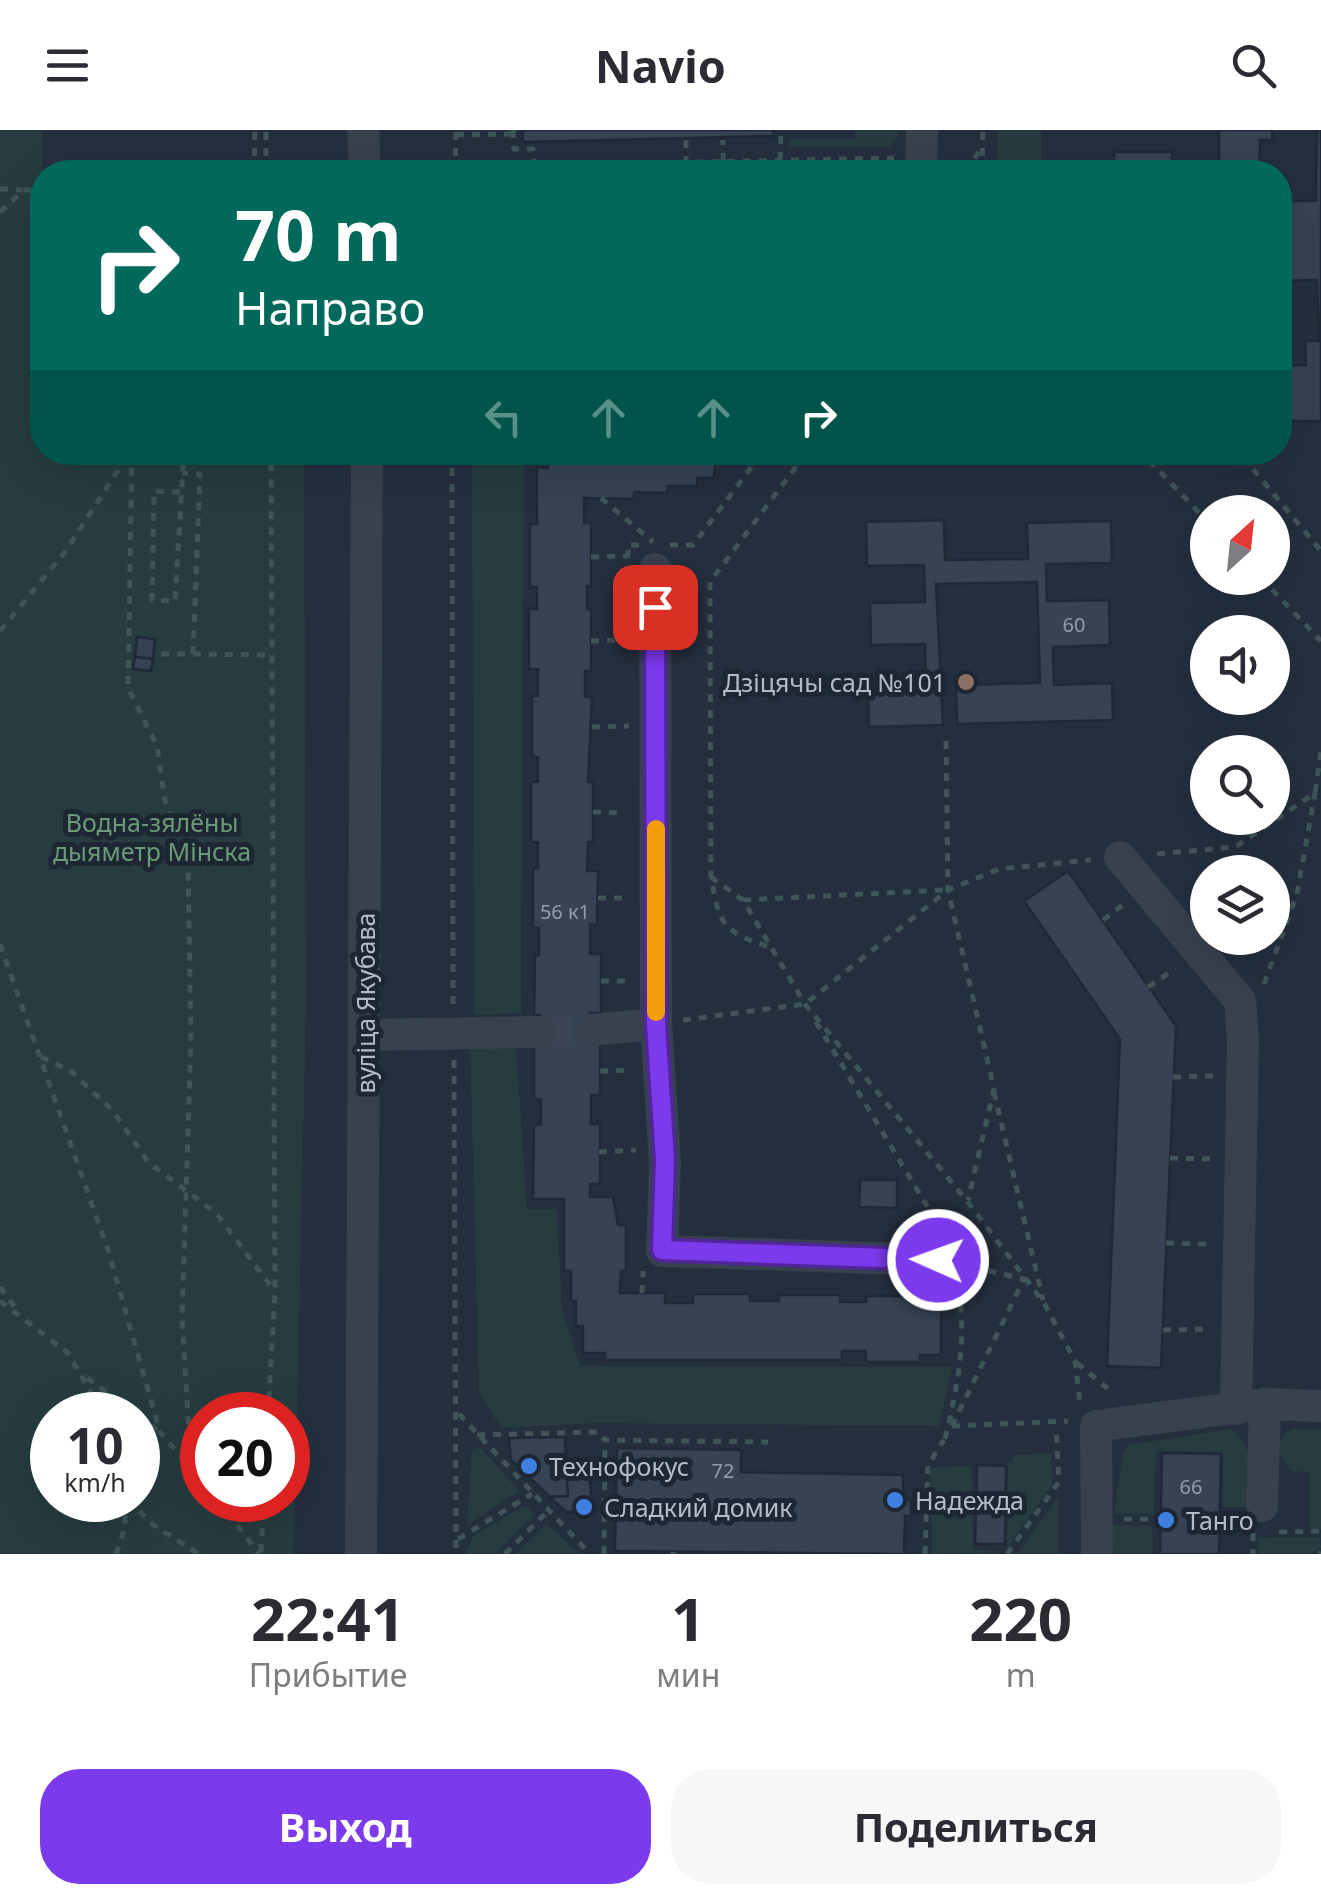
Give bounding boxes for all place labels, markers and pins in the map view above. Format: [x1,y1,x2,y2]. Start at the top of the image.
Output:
pin [613,565,698,650]
place label: Дзіцячы сад №101 [723,665,946,699]
marker: Дзіцячы сад №101 [955,671,977,693]
place label: Технофокус [549,1449,689,1483]
marker: Технофокус [518,1455,540,1477]
place label: Надежда [915,1483,1024,1517]
marker: Надежда [884,1489,906,1511]
place label: Сладкий домик [604,1490,793,1524]
marker: Сладкий домик [573,1496,595,1518]
place label: Танго [1186,1503,1254,1537]
marker: Танго [1155,1509,1177,1531]

